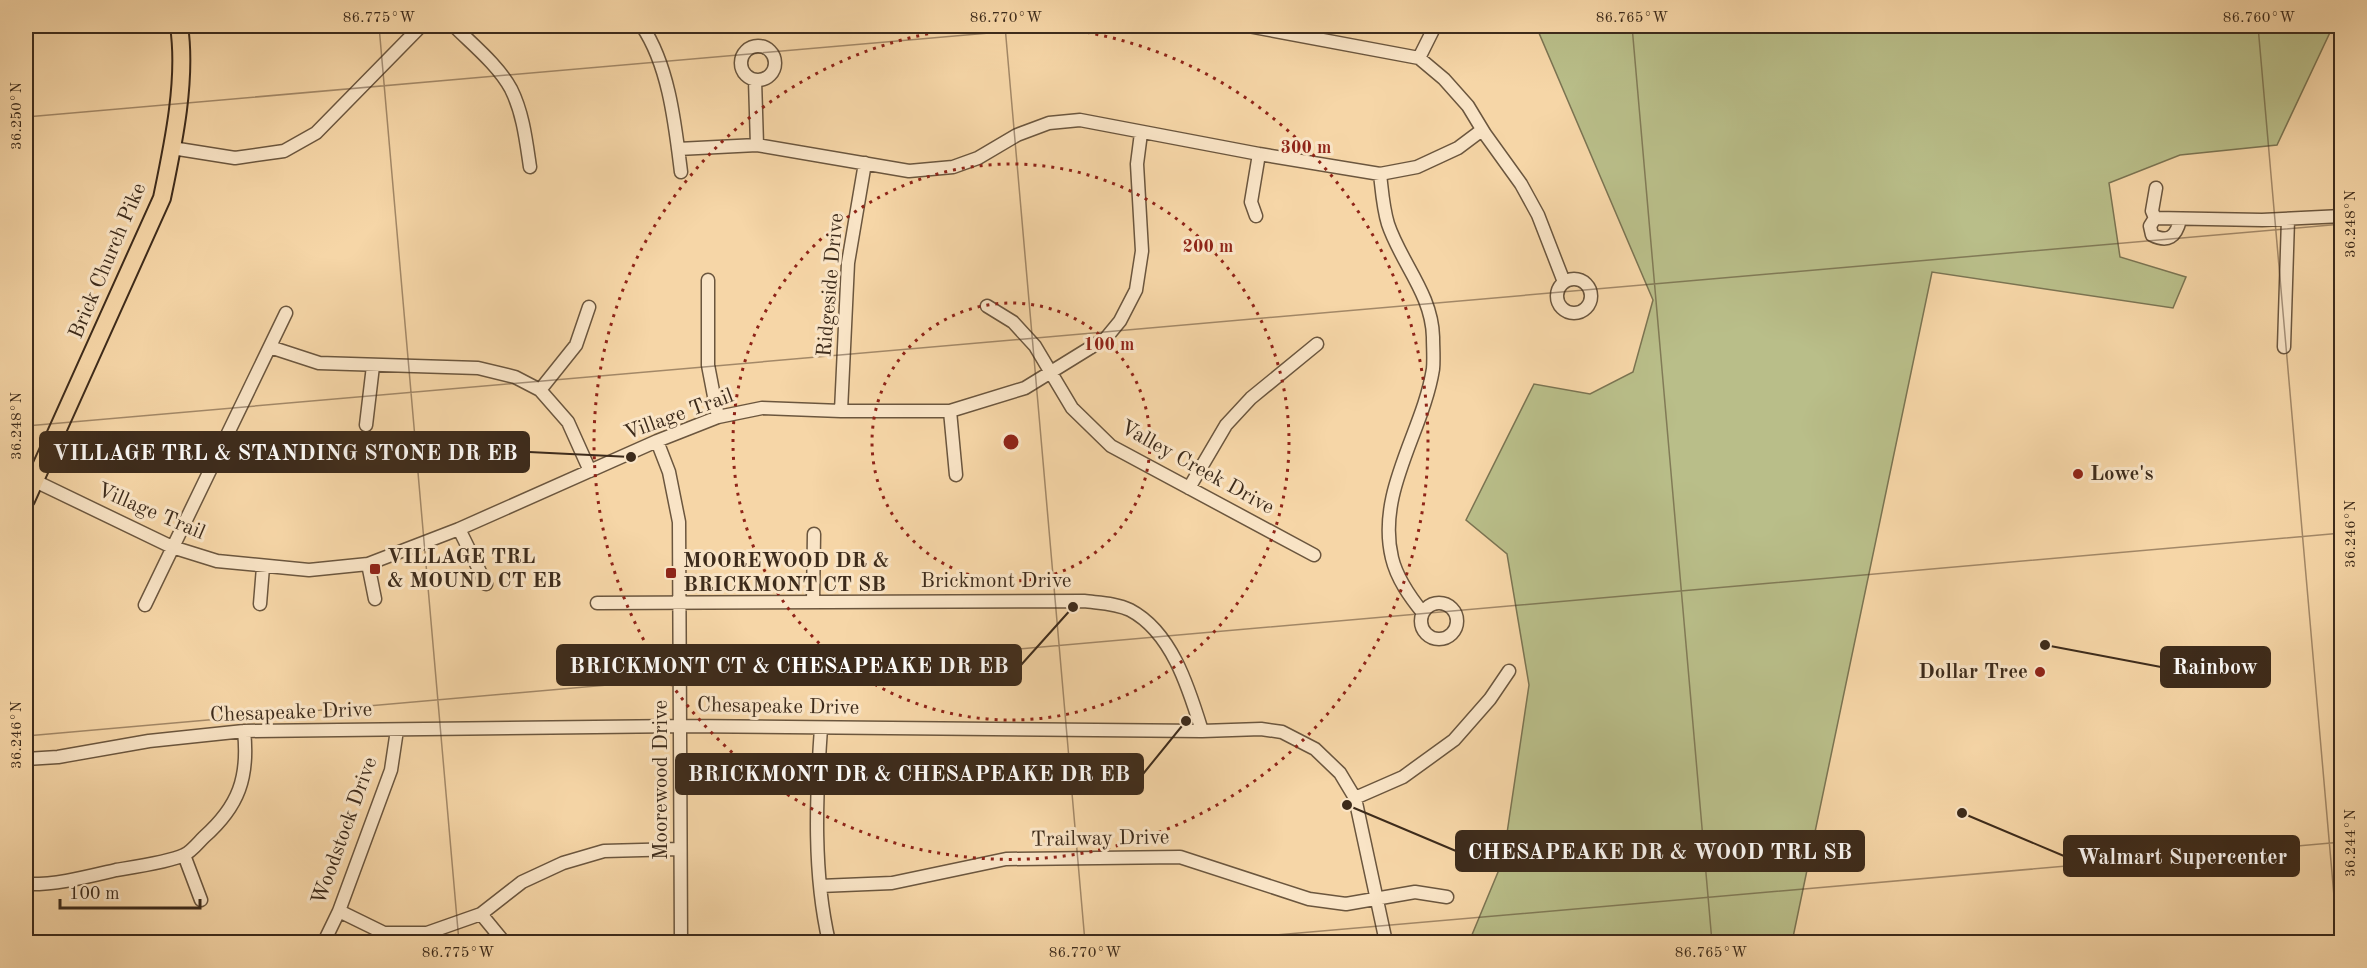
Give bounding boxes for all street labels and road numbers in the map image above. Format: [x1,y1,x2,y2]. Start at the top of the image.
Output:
street label: Brick Church Pike [66,180,150,342]
street label: Ridgeside Drive [814,212,848,358]
street label: Village Trail [621,385,737,445]
street label: Valley Creek Drive [1117,417,1277,519]
street label: Village Trail [94,480,208,544]
street label: Brickmont Drive [921,571,1071,592]
street label: Chesapeake Drive [697,695,859,719]
street label: Chesapeake Drive [209,700,373,726]
street label: Moorewood Drive [651,700,672,860]
street label: Woodstock Drive [309,754,381,908]
street label: Trailway Drive [1031,827,1169,851]

